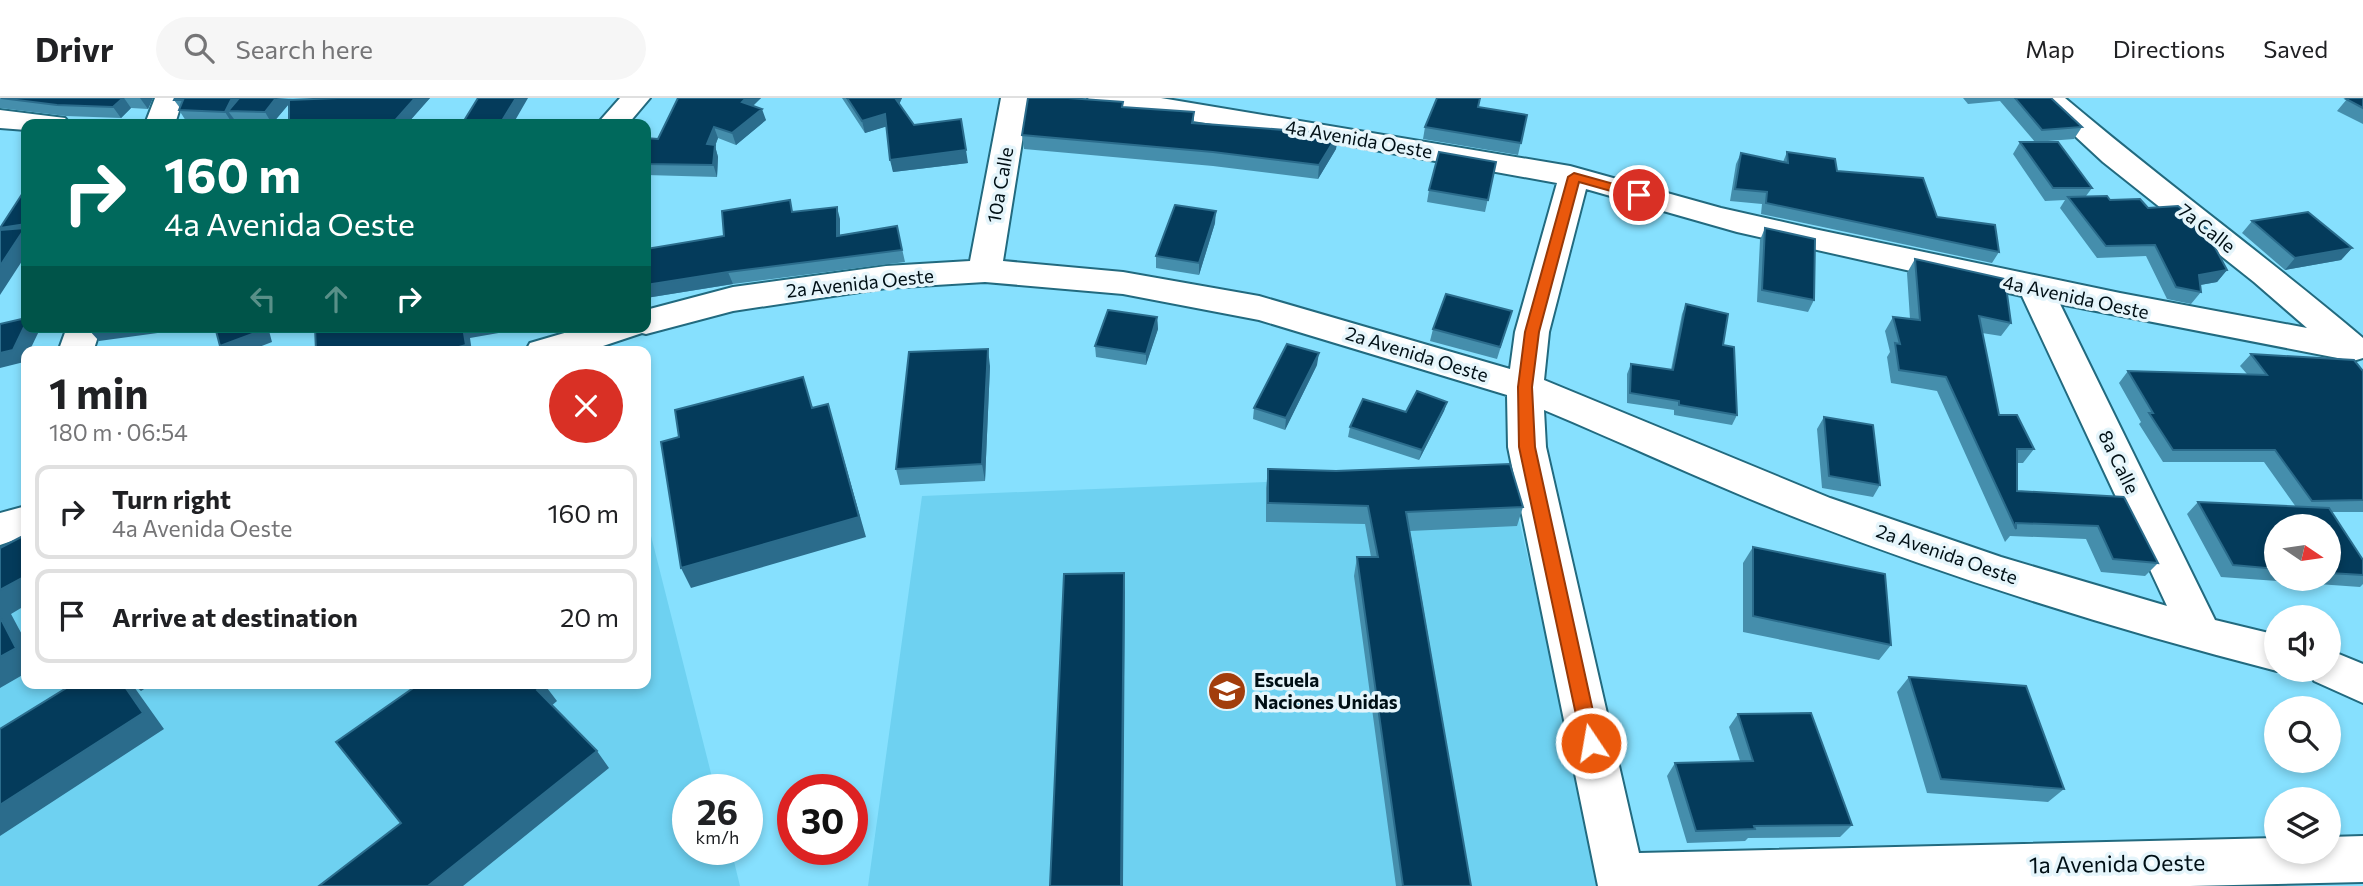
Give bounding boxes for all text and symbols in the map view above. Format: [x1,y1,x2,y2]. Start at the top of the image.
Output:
search box [156,17,646,80]
text: Drivr [35,28,114,69]
icon: search [180,29,218,67]
text: Search here [236,33,373,64]
text: Map [2025,34,2075,63]
text: Directions [2113,34,2225,63]
text: Saved [2263,34,2328,63]
street label: 4a Avenida Oeste [1284,114,1434,163]
text: 160 m [164,143,301,203]
street label: 10a Calle [982,145,1017,225]
icon: right [49,147,140,238]
pin [1609,165,1669,225]
icon: arrive [1620,176,1658,214]
street label: 7a Calle [2174,198,2240,257]
text: 4a Avenida Oeste [164,203,415,243]
street label: 2a Avenida Oeste [785,263,935,302]
street label: 4a Avenida Oeste [2001,270,2151,323]
icon: left [244,280,282,318]
icon: ahead [317,280,355,318]
icon: right [390,280,428,318]
street label: 2a Avenida Oeste [1343,321,1491,386]
text: 1 min [49,366,149,418]
button: close [549,369,623,443]
text: 180 m · 06:54 [49,418,188,446]
street label: 8a Calle [2094,426,2145,497]
text: Turn right [112,483,231,514]
icon: right [53,493,91,531]
text: 160 m [547,497,619,528]
text: 4a Avenida Oeste [112,514,292,542]
north arrow [2264,514,2342,592]
map controls [2264,514,2341,864]
street label: 2a Avenida Oeste [1873,519,2021,589]
icon: arrive [53,597,91,635]
text: Arrive at destination [112,601,358,632]
text: 20 m [560,601,619,632]
button: sound [2264,605,2341,682]
place label: Escuela Naciones Unidas [1254,668,1398,713]
school or university icon: Escuela Naciones Unidas [1206,670,1248,712]
button: search [2264,696,2341,773]
position arrow [1554,706,1628,780]
speed limit sign: 30 [777,774,868,865]
button: layers [2264,787,2341,864]
text: 26 [697,789,738,832]
text: km/h [696,826,739,848]
street label: 1a Avenida Oeste [2029,847,2205,879]

